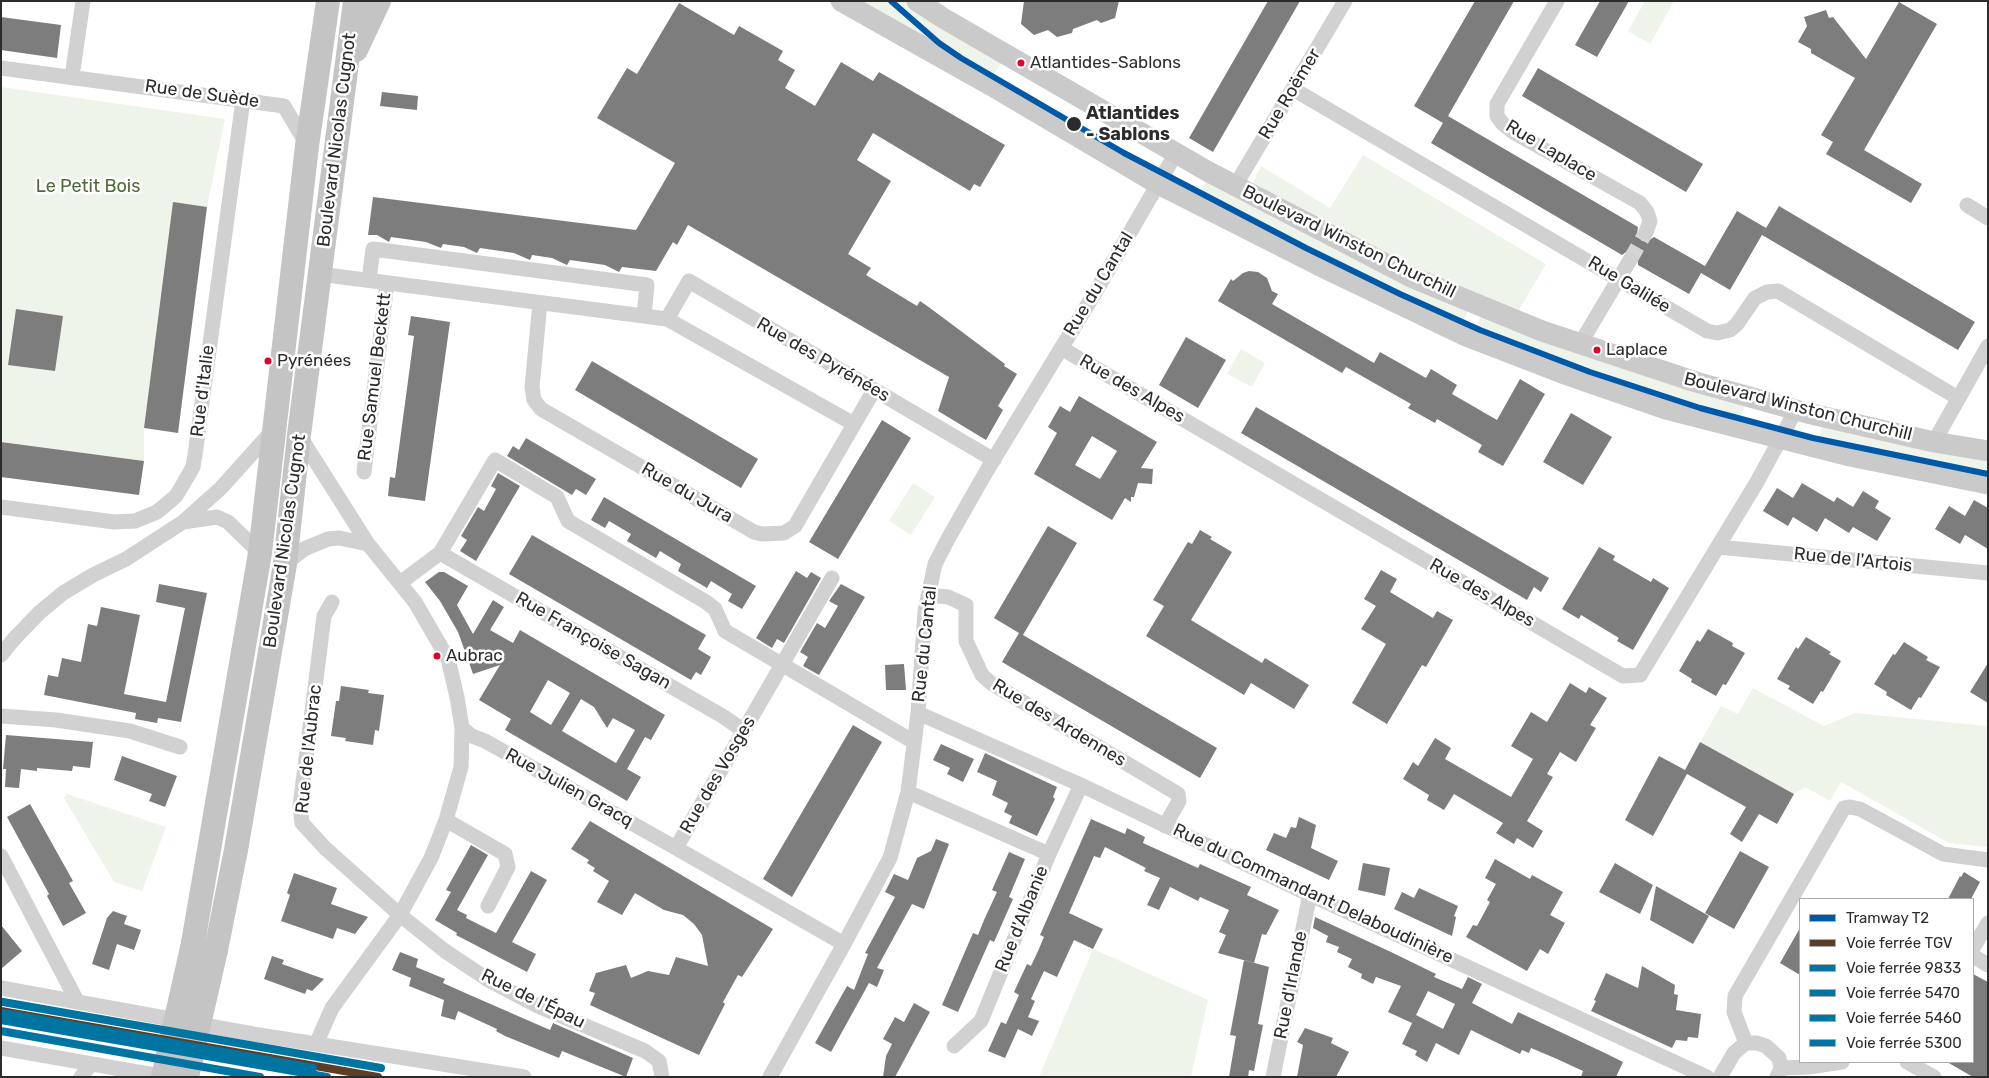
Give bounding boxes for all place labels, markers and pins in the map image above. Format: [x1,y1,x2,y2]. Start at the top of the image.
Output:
place label: Atlantides-Sablons [1030,53,1181,73]
marker: Atlantides-Sablons [1016,58,1026,68]
place label: Atlantides - Sablons [1086,103,1179,146]
marker: Atlantides - Sablons [1065,115,1083,133]
place label: Laplace [1606,340,1668,360]
marker: Laplace [1592,345,1602,355]
place label: Pyrénées [277,351,351,371]
marker: Pyrénées [263,356,273,366]
place label: Aubrac [446,646,503,666]
marker: Aubrac [432,651,442,661]

